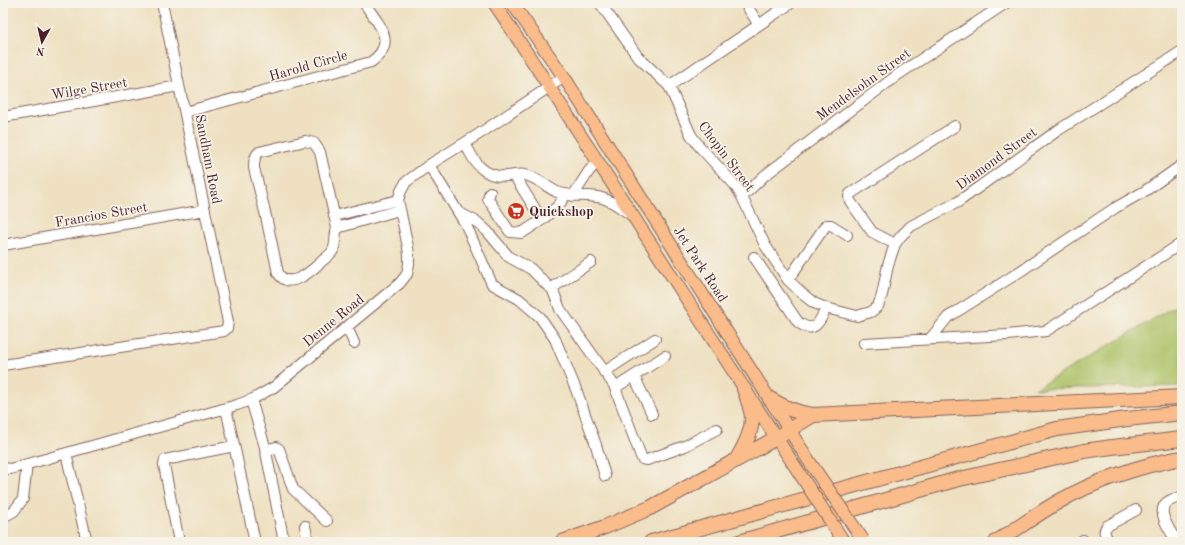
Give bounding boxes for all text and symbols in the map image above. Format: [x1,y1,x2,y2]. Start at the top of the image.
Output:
north arrow [22,22,62,62]
text: N [35,44,46,56]
street label: Mendelsohn Street [814,46,913,124]
street label: Harold Circle [267,48,349,84]
street label: Wilge Street [50,75,128,103]
street label: Sandham Road [192,113,224,205]
street label: Chopin Street [695,119,757,194]
street label: Diamond Street [954,125,1039,193]
street label: Francios Street [54,200,149,230]
supermarket icon: Quickshop [506,201,526,221]
place label: Quickshop [529,205,594,219]
street label: Jet Park Road [671,224,730,305]
street label: Denne Road [300,292,367,350]

